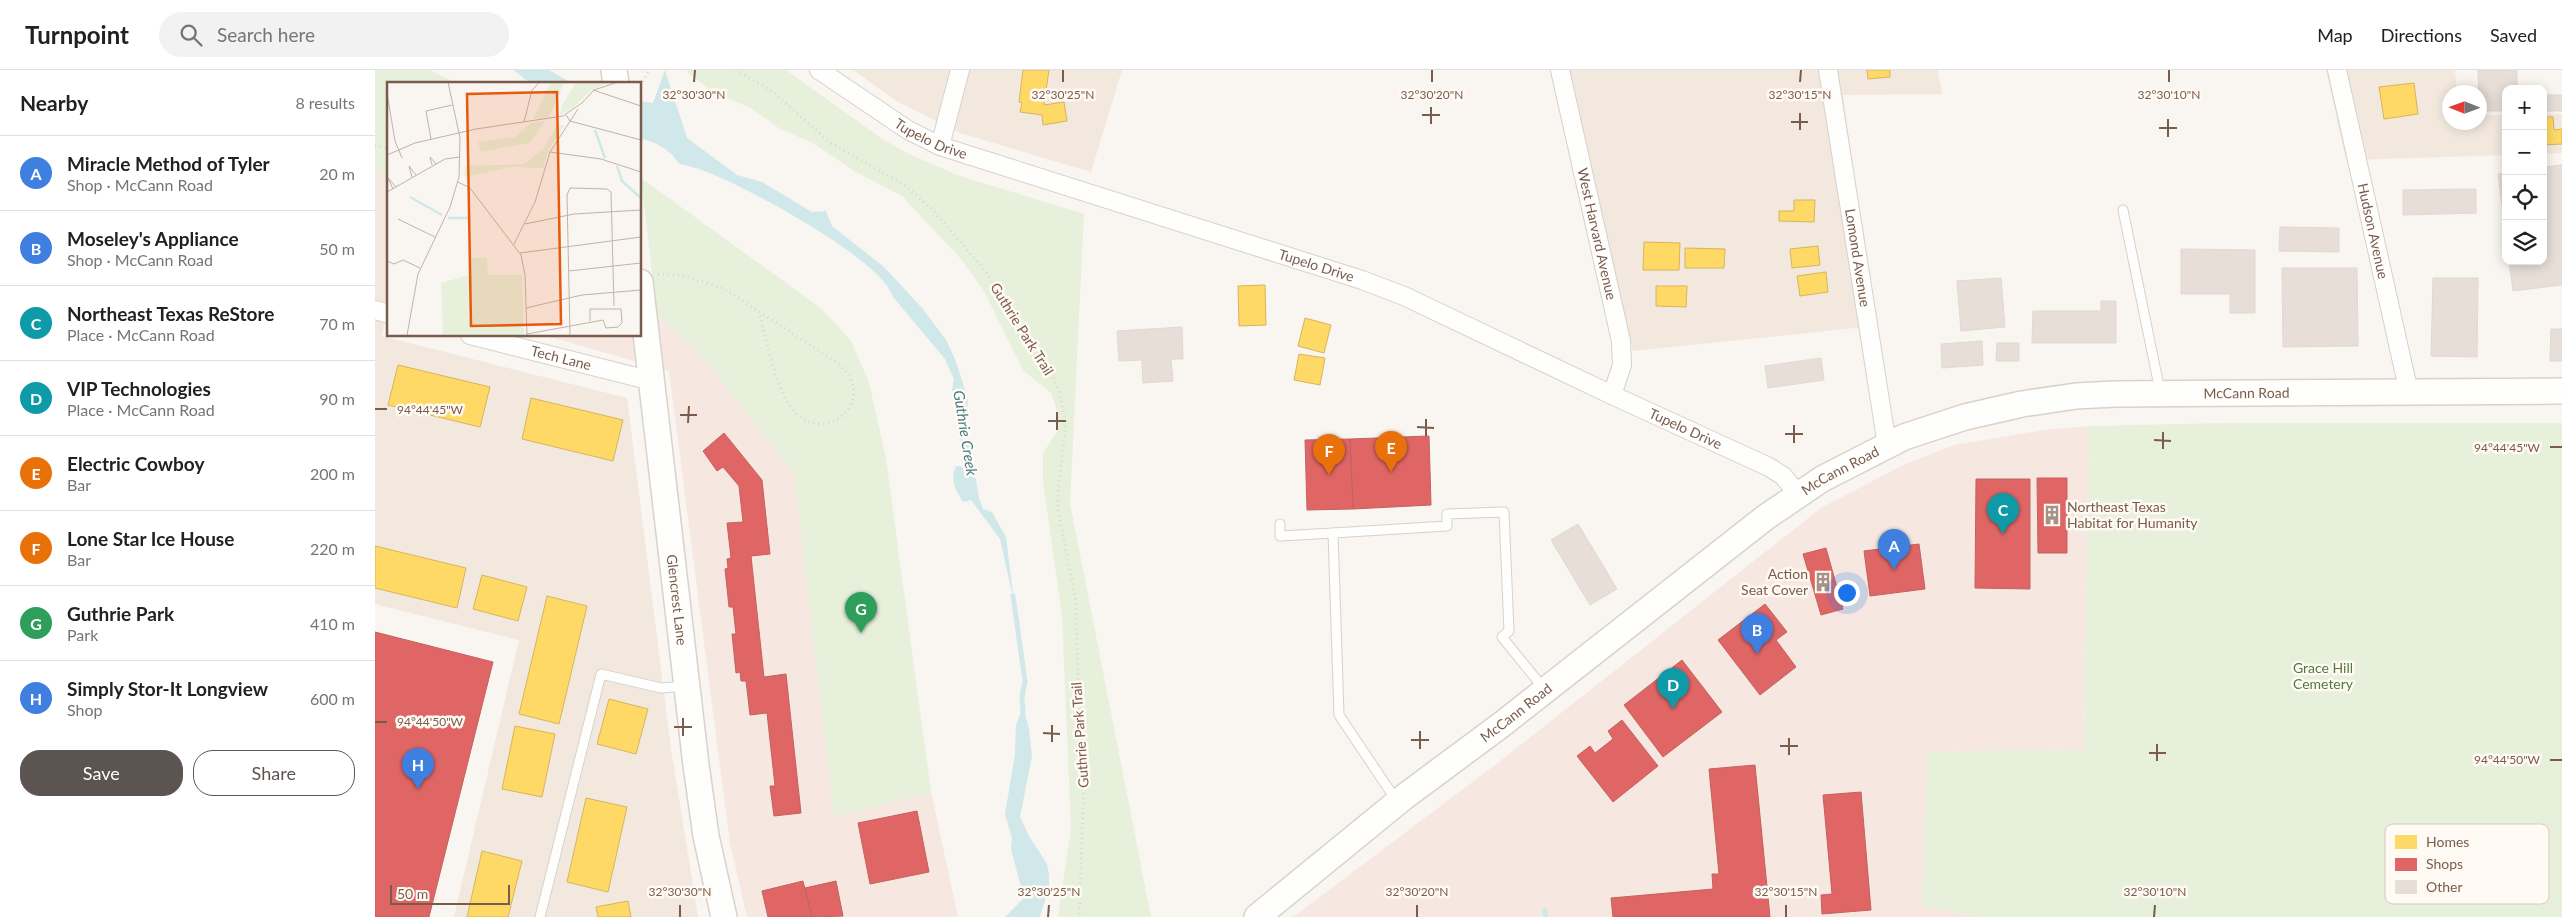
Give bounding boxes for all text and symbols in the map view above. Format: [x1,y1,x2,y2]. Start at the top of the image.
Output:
search box [159,12,509,57]
text: Turnpoint [25,20,129,49]
icon: search [177,21,205,49]
text: Search here [217,23,315,46]
text: Map [2317,24,2353,46]
text: Directions [2381,24,2462,46]
text: Saved [2490,24,2537,46]
inset map [387,82,641,336]
north arrow [2442,85,2487,130]
map controls [2502,85,2547,265]
button: + [2502,85,2547,130]
text: 32°30'30"N [663,87,725,102]
text: 32°30'25"N [1032,87,1094,102]
text: 32°30'20"N [1401,87,1463,102]
text: 32°30'15"N [1769,87,1831,102]
text: 32°30'10"N [2138,87,2200,102]
text: Nearby [20,90,88,115]
text: 8 results [295,93,355,112]
street label: Tupelo Drive [892,114,969,162]
button: − [2502,130,2547,175]
text: Miracle Method of Tyler [67,152,270,175]
text: A [30,164,42,183]
text: 20 m [319,164,355,183]
street label: West Harvard Avenue [1574,166,1620,301]
text: Shop · McCann Road [67,175,213,194]
button: locate [2502,175,2547,220]
street label: Hudson Avenue [2354,181,2392,280]
street label: Lomond Avenue [1842,207,1874,308]
button: layers [2502,220,2547,265]
text: Moseley's Appliance [67,227,239,250]
text: B [31,239,41,258]
text: 50 m [319,239,355,258]
street label: Tupelo Drive [1277,245,1356,285]
text: Shop · McCann Road [67,250,213,269]
street label: Guthrie Park Trail [987,279,1058,378]
text: Northeast Texas ReStore [67,302,274,325]
text: C [31,314,41,333]
text: 70 m [319,314,355,333]
text: Place · McCann Road [67,325,215,344]
street label: Tech Lane [529,342,593,373]
text: VIP Technologies [67,377,211,400]
street label: McCann Road [2203,384,2289,401]
text: D [30,389,42,408]
text: 90 m [319,389,355,408]
water label: Guthrie Creek [950,389,982,478]
text: Place · McCann Road [67,400,215,419]
text: 94°44'45"W [397,402,464,417]
street label: Tupelo Drive [1647,404,1725,452]
pin: E [1375,431,1407,472]
pin: F [1313,434,1345,475]
text: 94°44'45"W [2474,440,2541,455]
street label: McCann Road [1798,442,1882,499]
text: Electric Cowboy [67,452,204,475]
text: E [31,464,41,483]
text: 200 m [310,464,355,483]
text: Bar [67,475,91,494]
pin: C [1987,493,2019,534]
place label: Northeast Texas Habitat for Humanity [2067,498,2198,531]
building icon: Northeast Texas Habitat for Humanity [2041,504,2063,526]
text: Lone Star Ice House [67,527,234,550]
pin: A [1878,529,1910,570]
text: F [31,539,41,558]
text: 220 m [310,539,355,558]
text: Bar [67,550,91,569]
street label: Glencrest Lane [664,553,691,646]
place label: Action Seat Cover [1741,565,1808,598]
building icon: Action Seat Cover [1812,571,1834,593]
your location [1834,580,1860,606]
pin: G [845,592,877,633]
text: Guthrie Park [67,602,174,625]
pin: B [1741,613,1773,654]
text: G [30,614,42,633]
text: 410 m [310,614,355,633]
text: Park [67,625,98,644]
park label: Grace Hill Cemetery [2293,659,2354,692]
pin: D [1657,668,1689,709]
text: Simply Stor-It Longview [67,677,268,700]
street label: McCann Road [1477,679,1555,745]
street label: Guthrie Park Trail [1067,682,1092,789]
text: H [30,689,42,708]
text: 600 m [310,689,355,708]
text: Shop [67,700,103,719]
text: 94°44'50"W [397,714,464,729]
pin: H [402,748,434,789]
button: Save [20,750,183,796]
button: Share [193,750,355,796]
text: 94°44'50"W [2474,752,2541,767]
legend [2385,824,2549,904]
text: Homes [2426,833,2469,850]
text: Shops [2426,855,2463,872]
text: Other [2426,878,2463,895]
scale bar [390,882,510,905]
text: 32°30'30"N [649,884,711,899]
text: 32°30'25"N [1018,884,1080,899]
text: 32°30'20"N [1386,884,1448,899]
text: 32°30'15"N [1755,884,1817,899]
text: 32°30'10"N [2124,884,2186,899]
text: 50 m [397,885,428,902]

